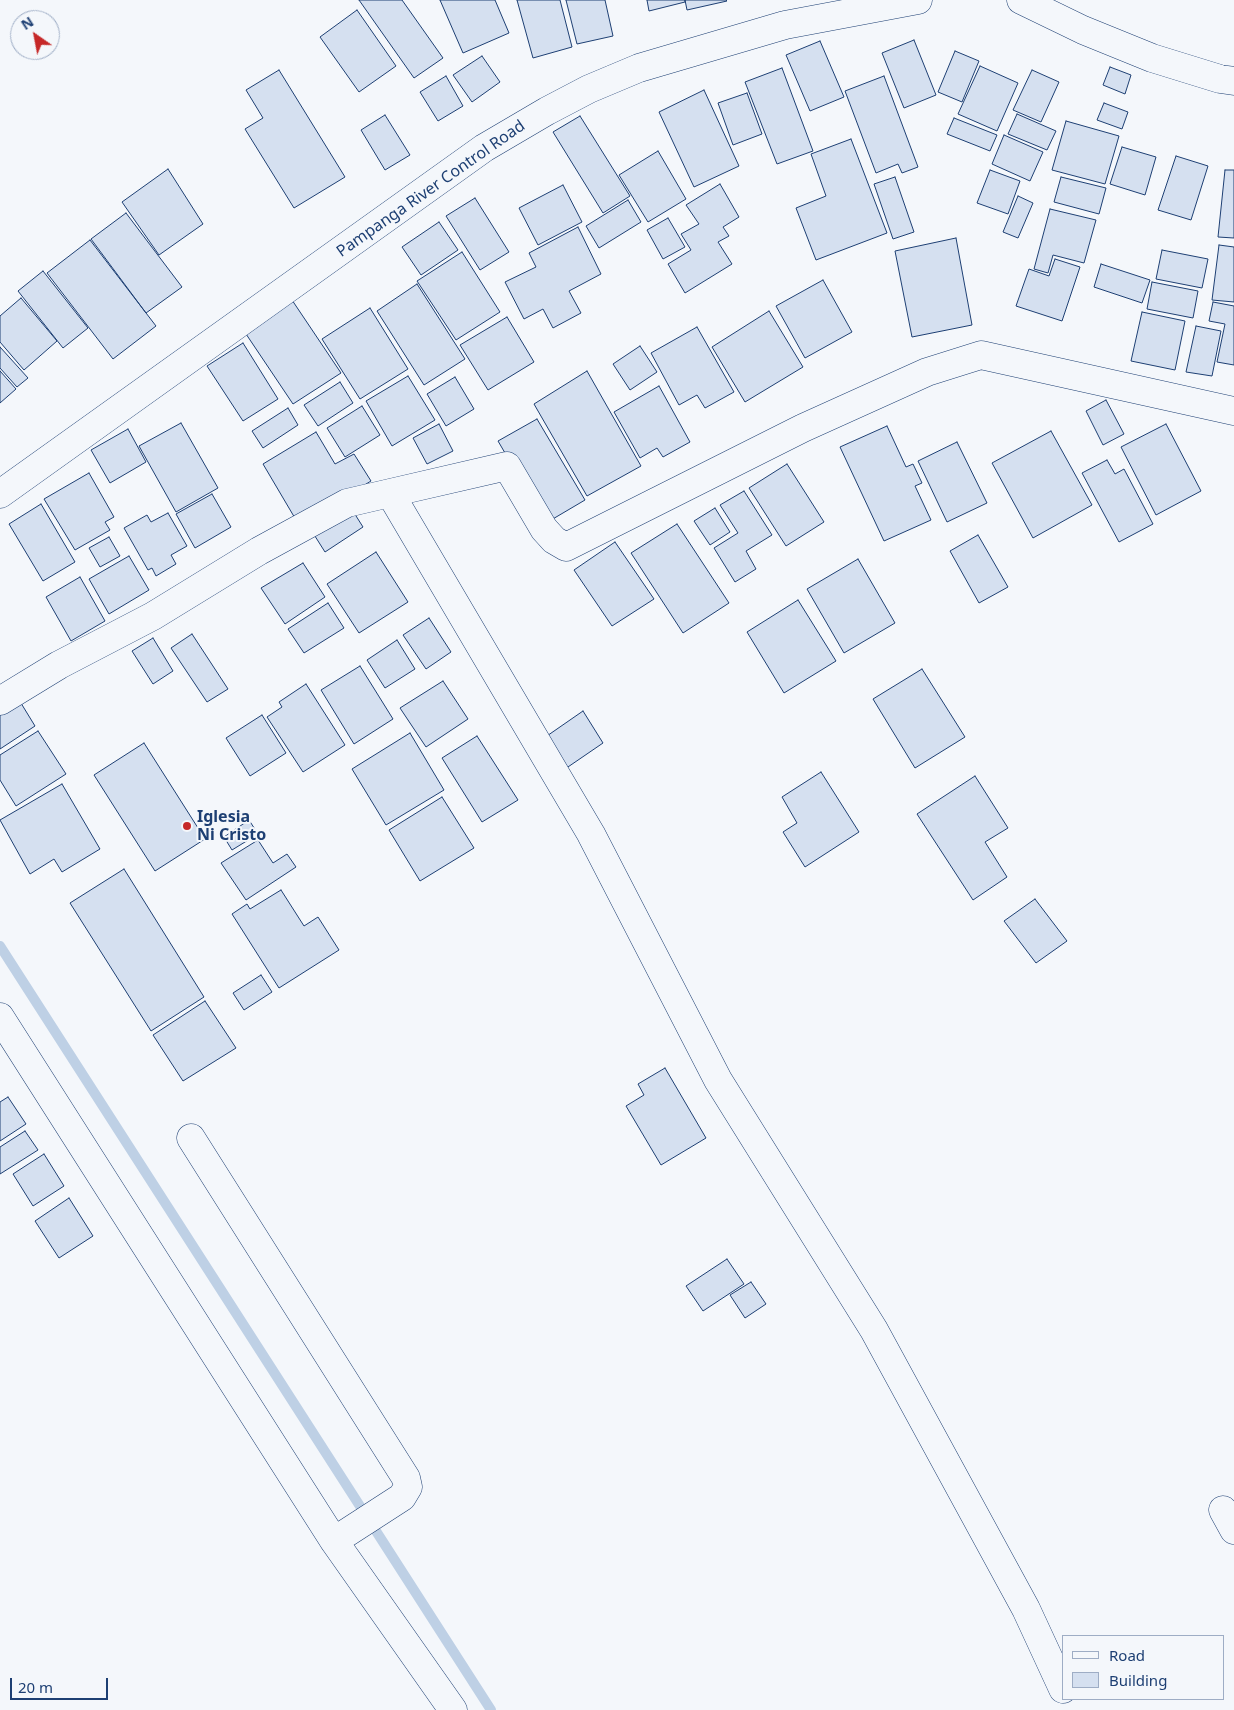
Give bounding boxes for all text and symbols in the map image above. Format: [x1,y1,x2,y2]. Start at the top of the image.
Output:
north arrow [10,10,60,60]
text: N [17,12,37,34]
street label: Pampanga River Control Road [333,116,529,262]
place label: Iglesia Ni Cristo [197,807,266,845]
marker: Iglesia Ni Cristo [181,820,193,832]
legend [1062,1635,1224,1700]
text: Road [1109,1645,1145,1665]
scale bar [12,1668,110,1700]
text: Building [1109,1670,1167,1690]
text: 20 m [18,1677,53,1697]

